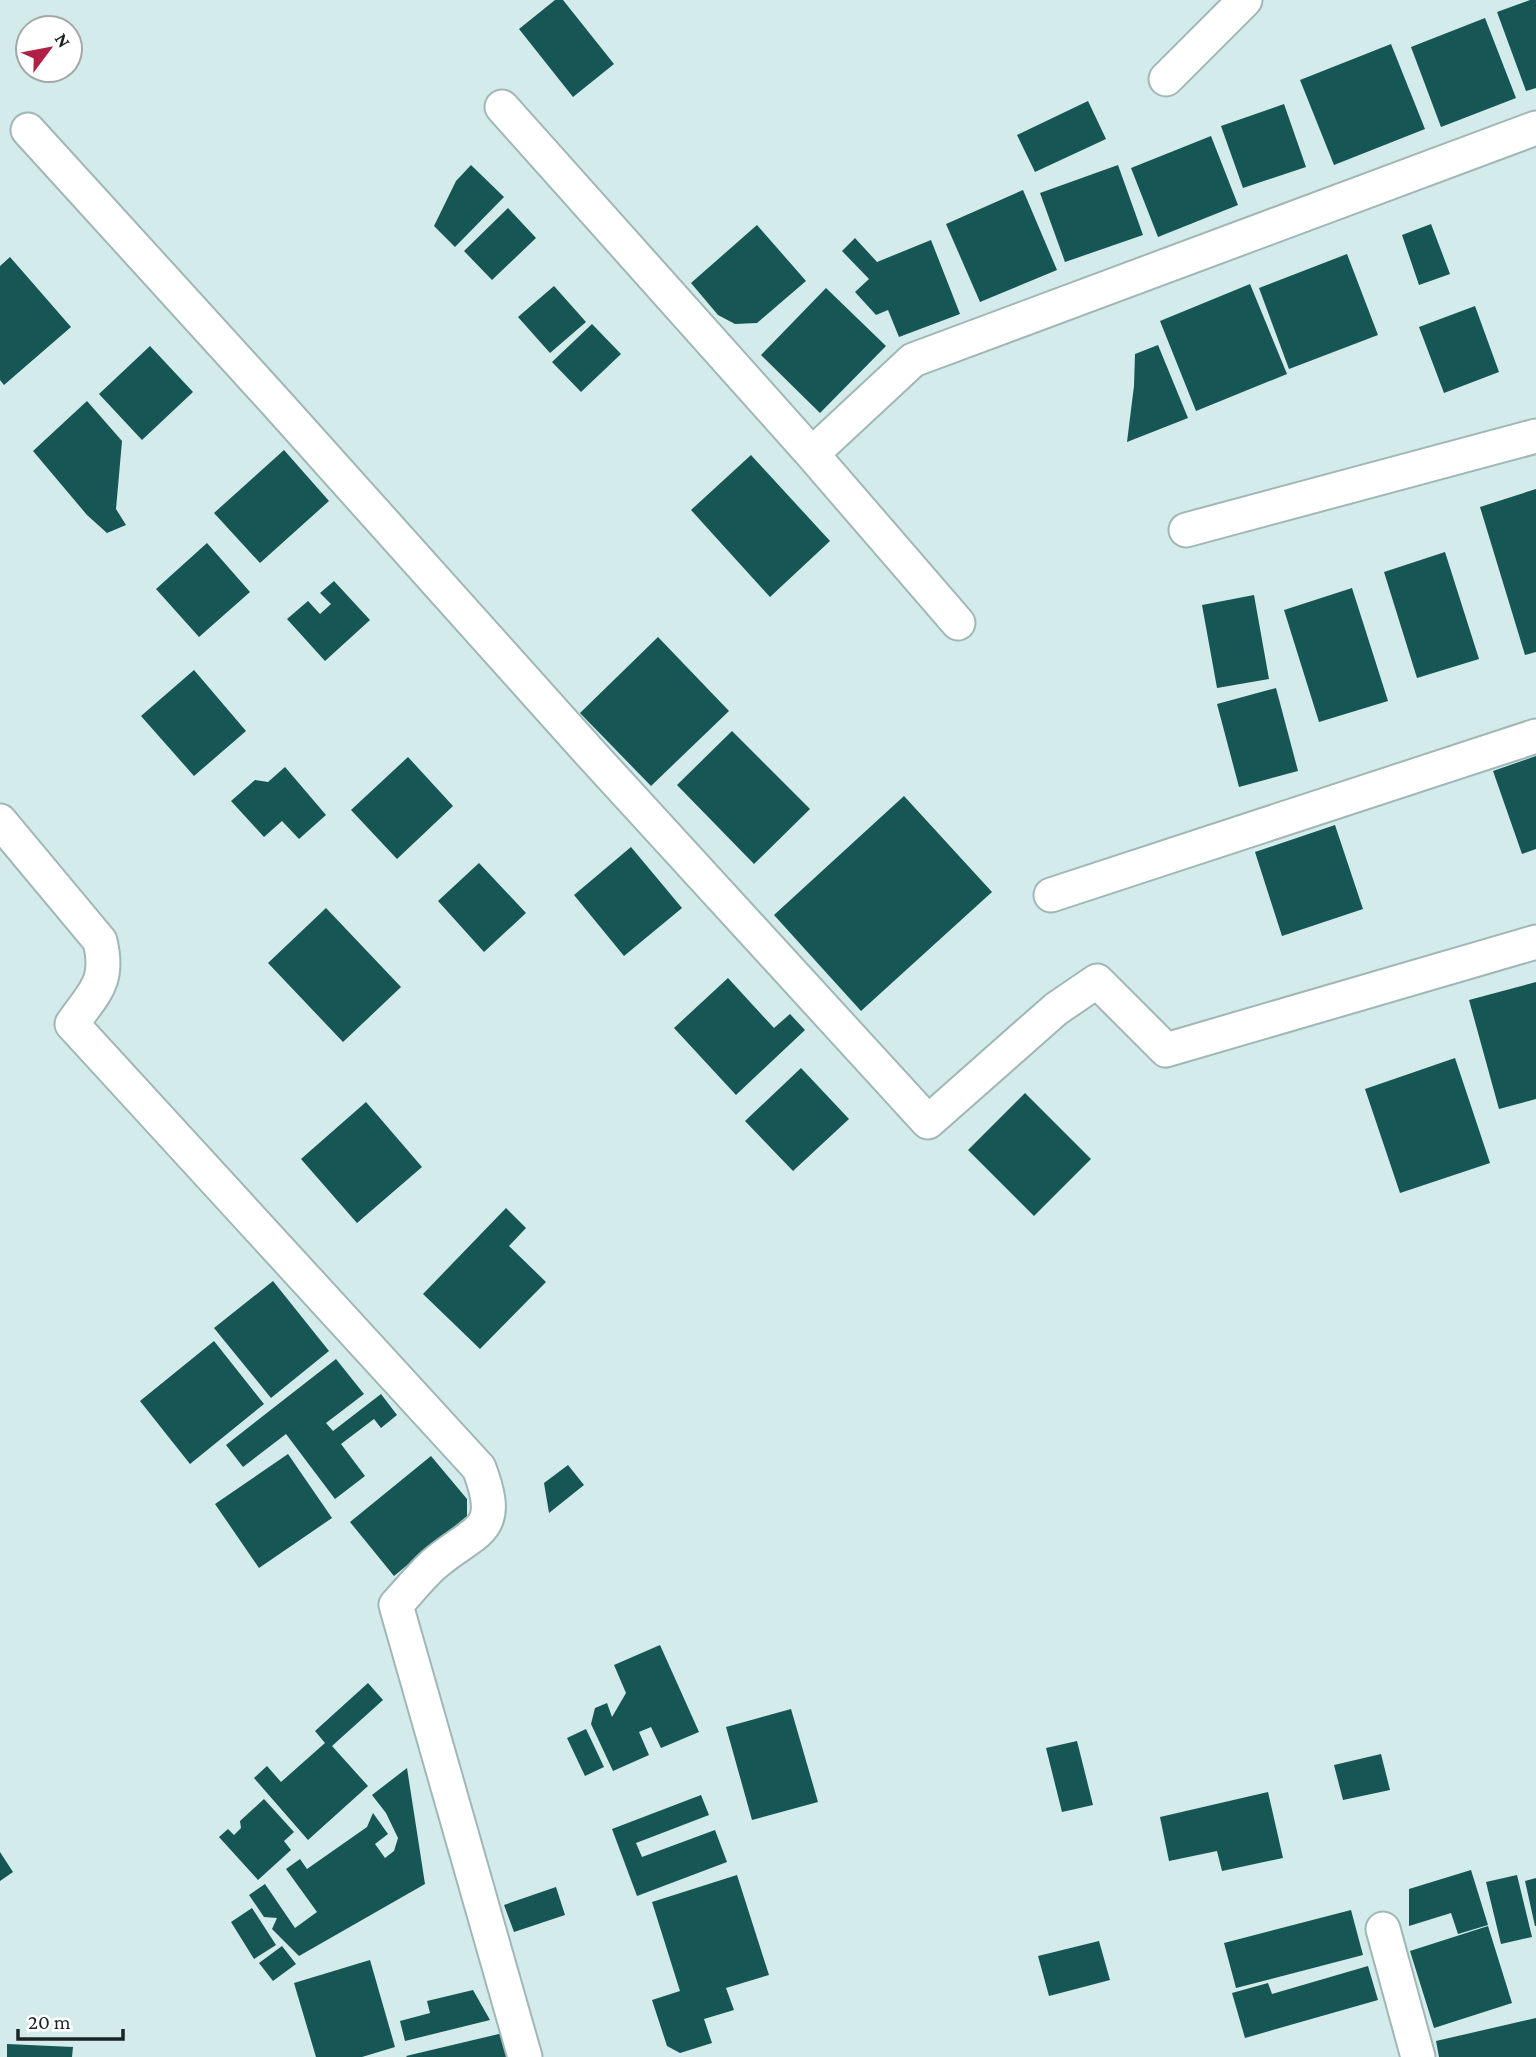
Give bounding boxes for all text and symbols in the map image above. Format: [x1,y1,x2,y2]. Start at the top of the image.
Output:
north arrow [14,14,84,84]
text: N [51,29,75,51]
scale bar [18,1997,122,2041]
text: 20 m [28,2010,71,2034]

